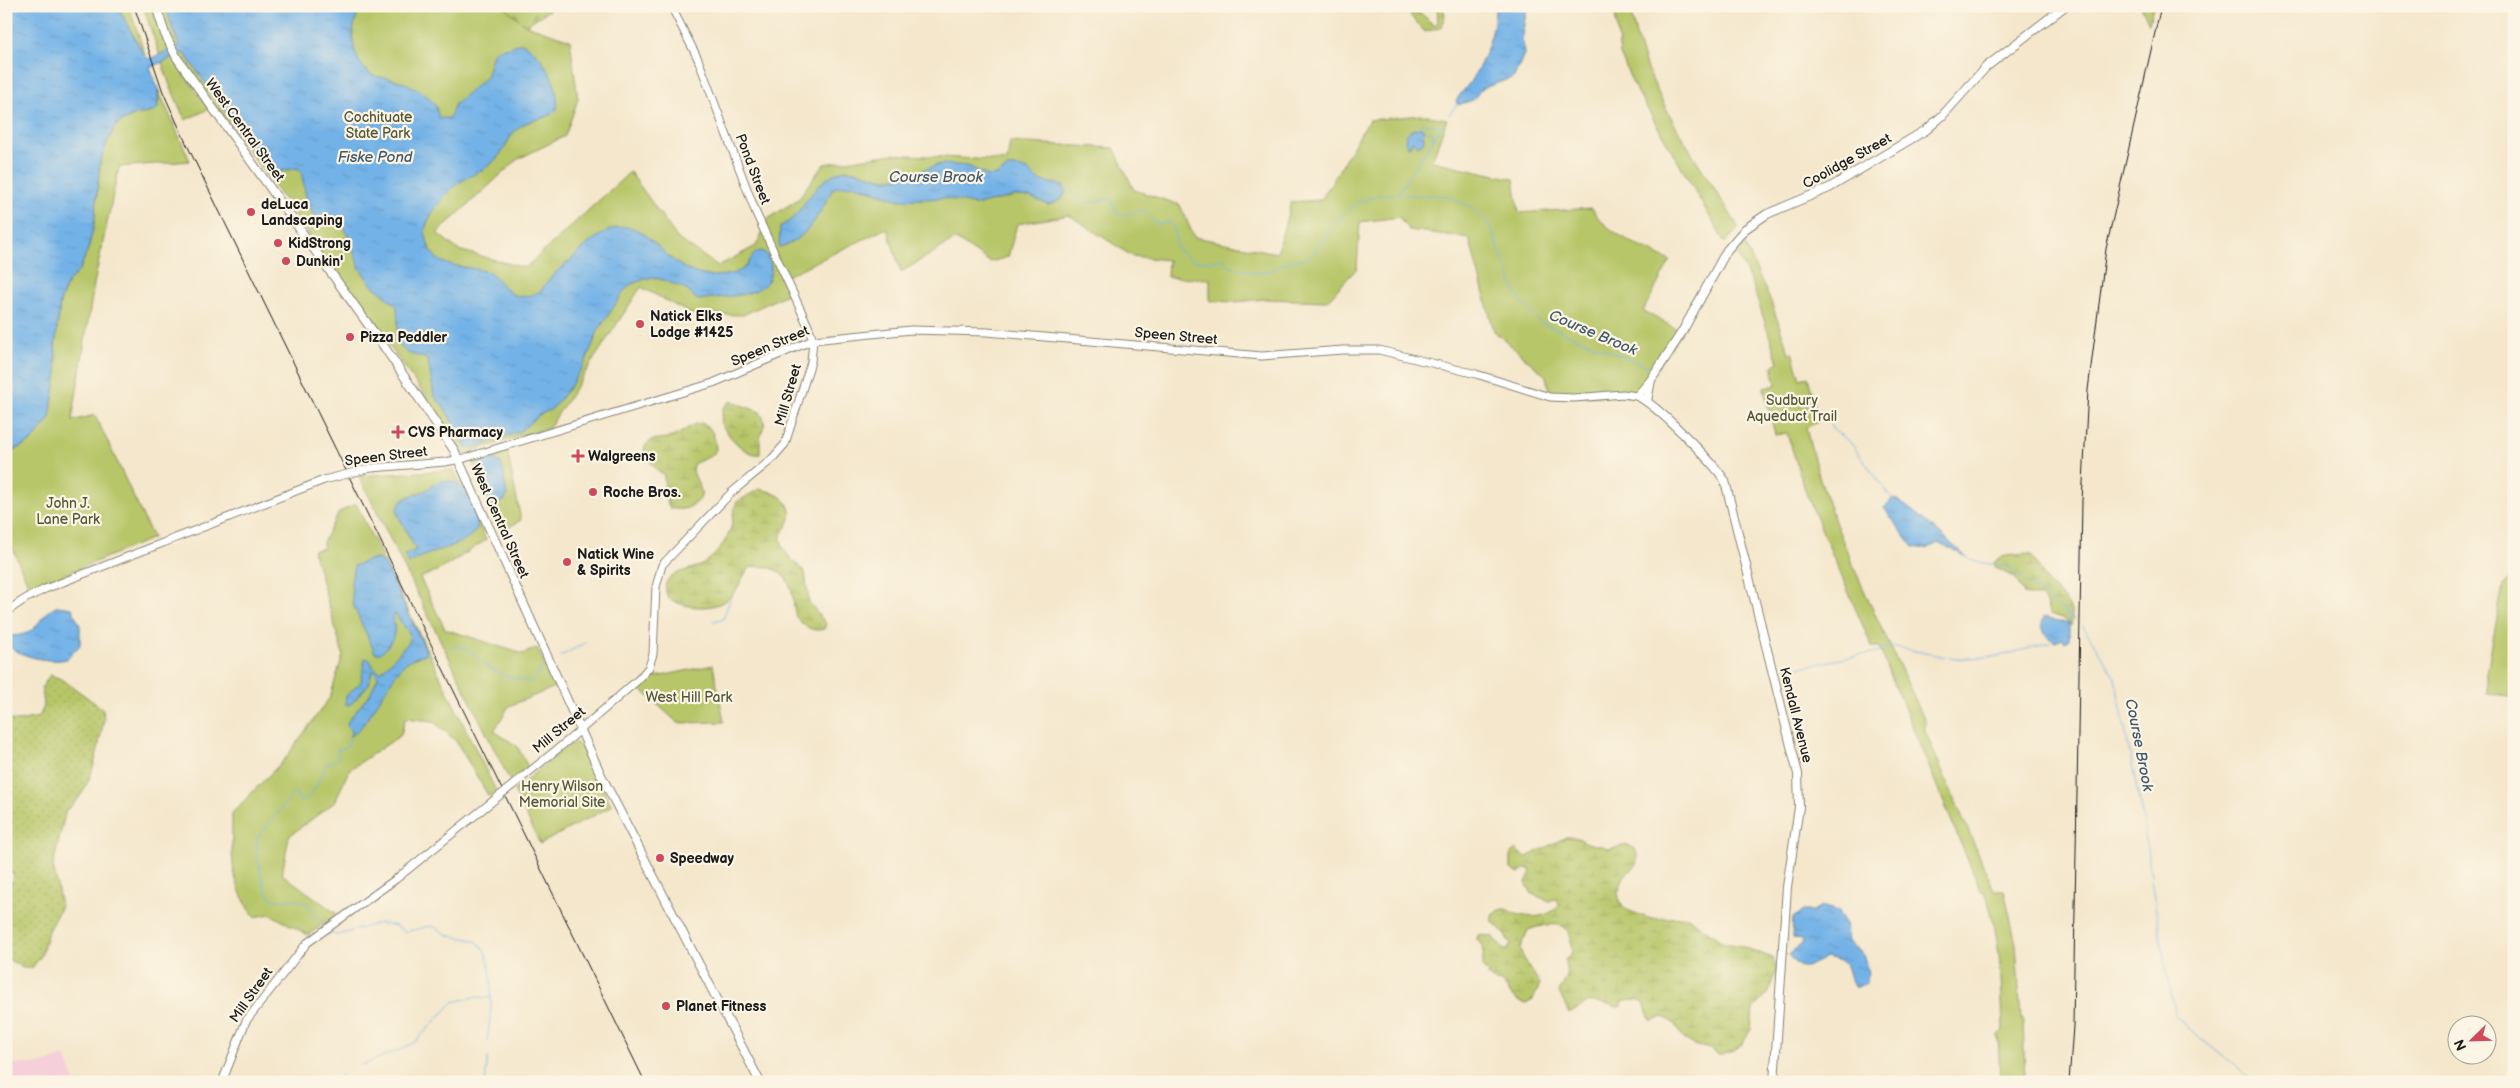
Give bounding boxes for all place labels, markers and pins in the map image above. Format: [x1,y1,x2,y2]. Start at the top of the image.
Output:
place label: deLuca Landscaping [261,196,343,229]
marker: deLuca Landscaping [245,206,257,218]
place label: KidStrong [288,235,351,252]
marker: KidStrong [272,237,284,249]
place label: Dunkin' [296,253,343,270]
marker: Dunkin' [280,255,292,267]
place label: Natick Elks Lodge #1425 [650,308,733,341]
marker: Natick Elks Lodge #1425 [634,318,646,330]
place label: Pizza Peddler [360,329,448,346]
marker: Pizza Peddler [344,331,356,343]
place label: CVS Pharmacy [408,424,503,441]
marker: CVS Pharmacy [392,426,404,438]
place label: Walgreens [588,448,656,465]
marker: Walgreens [572,450,584,462]
place label: Roche Bros. [603,484,681,501]
marker: Roche Bros. [587,486,599,498]
place label: Natick Wine & Spirits [577,546,654,579]
marker: Natick Wine & Spirits [561,556,573,568]
place label: Speedway [670,850,734,867]
marker: Speedway [654,852,666,864]
place label: Planet Fitness [676,998,766,1015]
marker: Planet Fitness [660,1000,672,1012]

